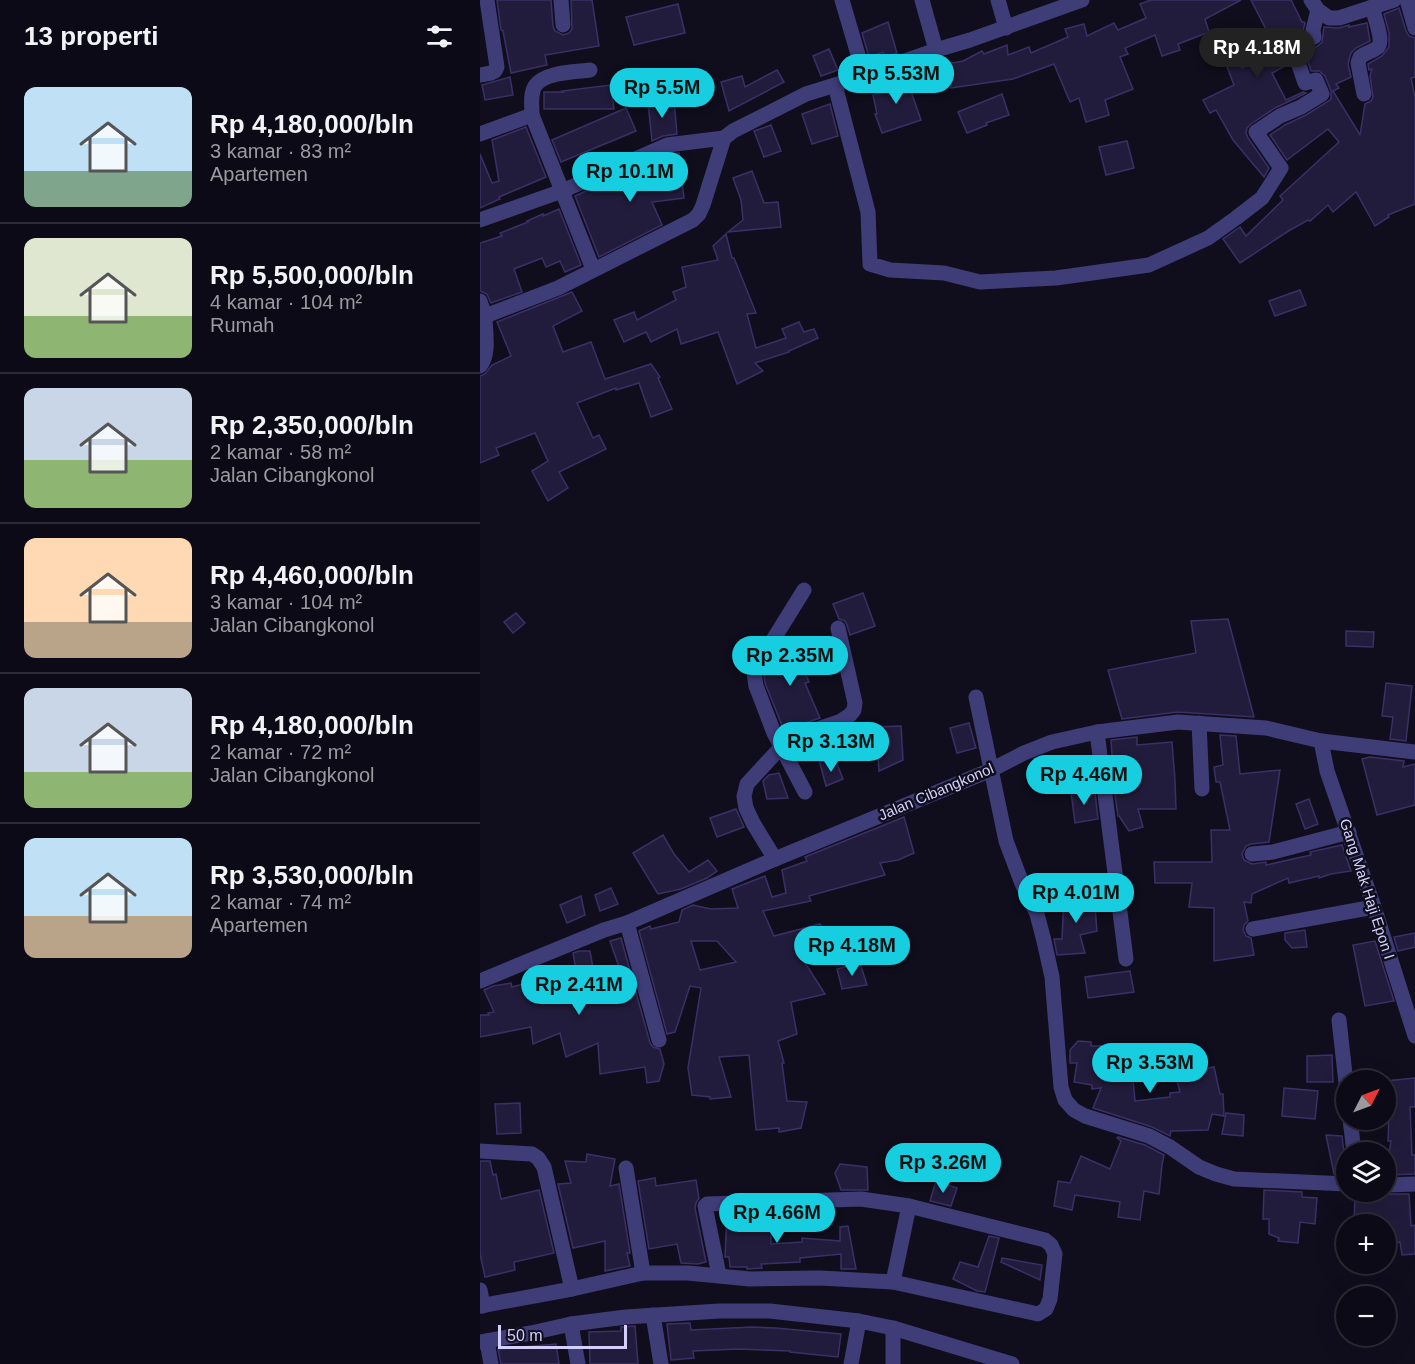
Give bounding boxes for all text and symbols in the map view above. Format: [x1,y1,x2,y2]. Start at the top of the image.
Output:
icon: filters [423,20,456,53]
text: 13 properti [24,21,158,51]
pin: Rp 4.18M [1195,28,1319,79]
text: Rp 4.18M [1213,36,1301,58]
pin: Rp 5.53M [834,54,958,105]
text: Rp 5.53M [852,62,940,84]
pin: Rp 5.5M [607,68,717,119]
text: Rp 5.5M [624,76,700,98]
text: Rp 4,180,000/bln [210,109,414,139]
icon: home [72,111,144,183]
text: 3 kamar · 83 m² [210,140,351,162]
pin: Rp 10.1M [568,152,692,203]
text: Rp 10.1M [586,160,674,182]
text: Apartemen [210,163,308,185]
text: Rp 5,500,000/bln [210,260,414,290]
icon: home [72,262,144,334]
text: 4 kamar · 104 m² [210,291,362,313]
text: Rumah [210,314,274,336]
text: Rp 2,350,000/bln [210,410,414,440]
icon: home [72,412,144,484]
text: 2 kamar · 58 m² [210,441,351,463]
text: Jalan Cibangkonol [210,464,375,486]
text: Rp 4,460,000/bln [210,560,414,590]
icon: home [72,562,144,634]
text: 3 kamar · 104 m² [210,591,362,613]
text: Jalan Cibangkonol [210,614,375,636]
pin: Rp 2.35M [728,636,852,687]
text: Rp 2.35M [746,644,834,666]
text: Rp 4,180,000/bln [210,710,414,740]
icon: home [72,712,144,784]
pin: Rp 3.13M [769,722,893,773]
text: Rp 3.13M [787,730,875,752]
text: 2 kamar · 72 m² [210,741,351,763]
pin: Rp 4.46M [1022,755,1146,806]
street label: Jalan Cibangkonol [876,760,996,823]
text: Rp 4.46M [1040,763,1128,785]
text: Jalan Cibangkonol [210,764,375,786]
street label: Gang Mak Haji Epon I [1337,816,1398,961]
text: Rp 3,530,000/bln [210,860,414,890]
icon: home [72,862,144,934]
pin: Rp 4.01M [1014,873,1138,924]
text: Rp 4.01M [1032,881,1120,903]
text: 2 kamar · 74 m² [210,891,351,913]
text: Apartemen [210,914,308,936]
pin: Rp 4.18M [790,926,914,977]
text: Rp 4.18M [808,934,896,956]
pin: Rp 2.41M [517,965,641,1016]
text: Rp 2.41M [535,973,623,995]
pin: Rp 3.53M [1088,1043,1212,1094]
text: Rp 3.53M [1106,1051,1194,1073]
north arrow [1336,1070,1396,1130]
map controls [1336,1070,1396,1346]
button: layers [1336,1142,1396,1202]
pin: Rp 3.26M [881,1143,1005,1194]
text: Rp 3.26M [899,1151,987,1173]
pin: Rp 4.66M [715,1193,839,1244]
text: Rp 4.66M [733,1201,821,1223]
button: + [1336,1214,1396,1274]
button: − [1336,1286,1396,1346]
scale bar [498,1322,627,1350]
text: 50 m [507,1327,543,1344]

